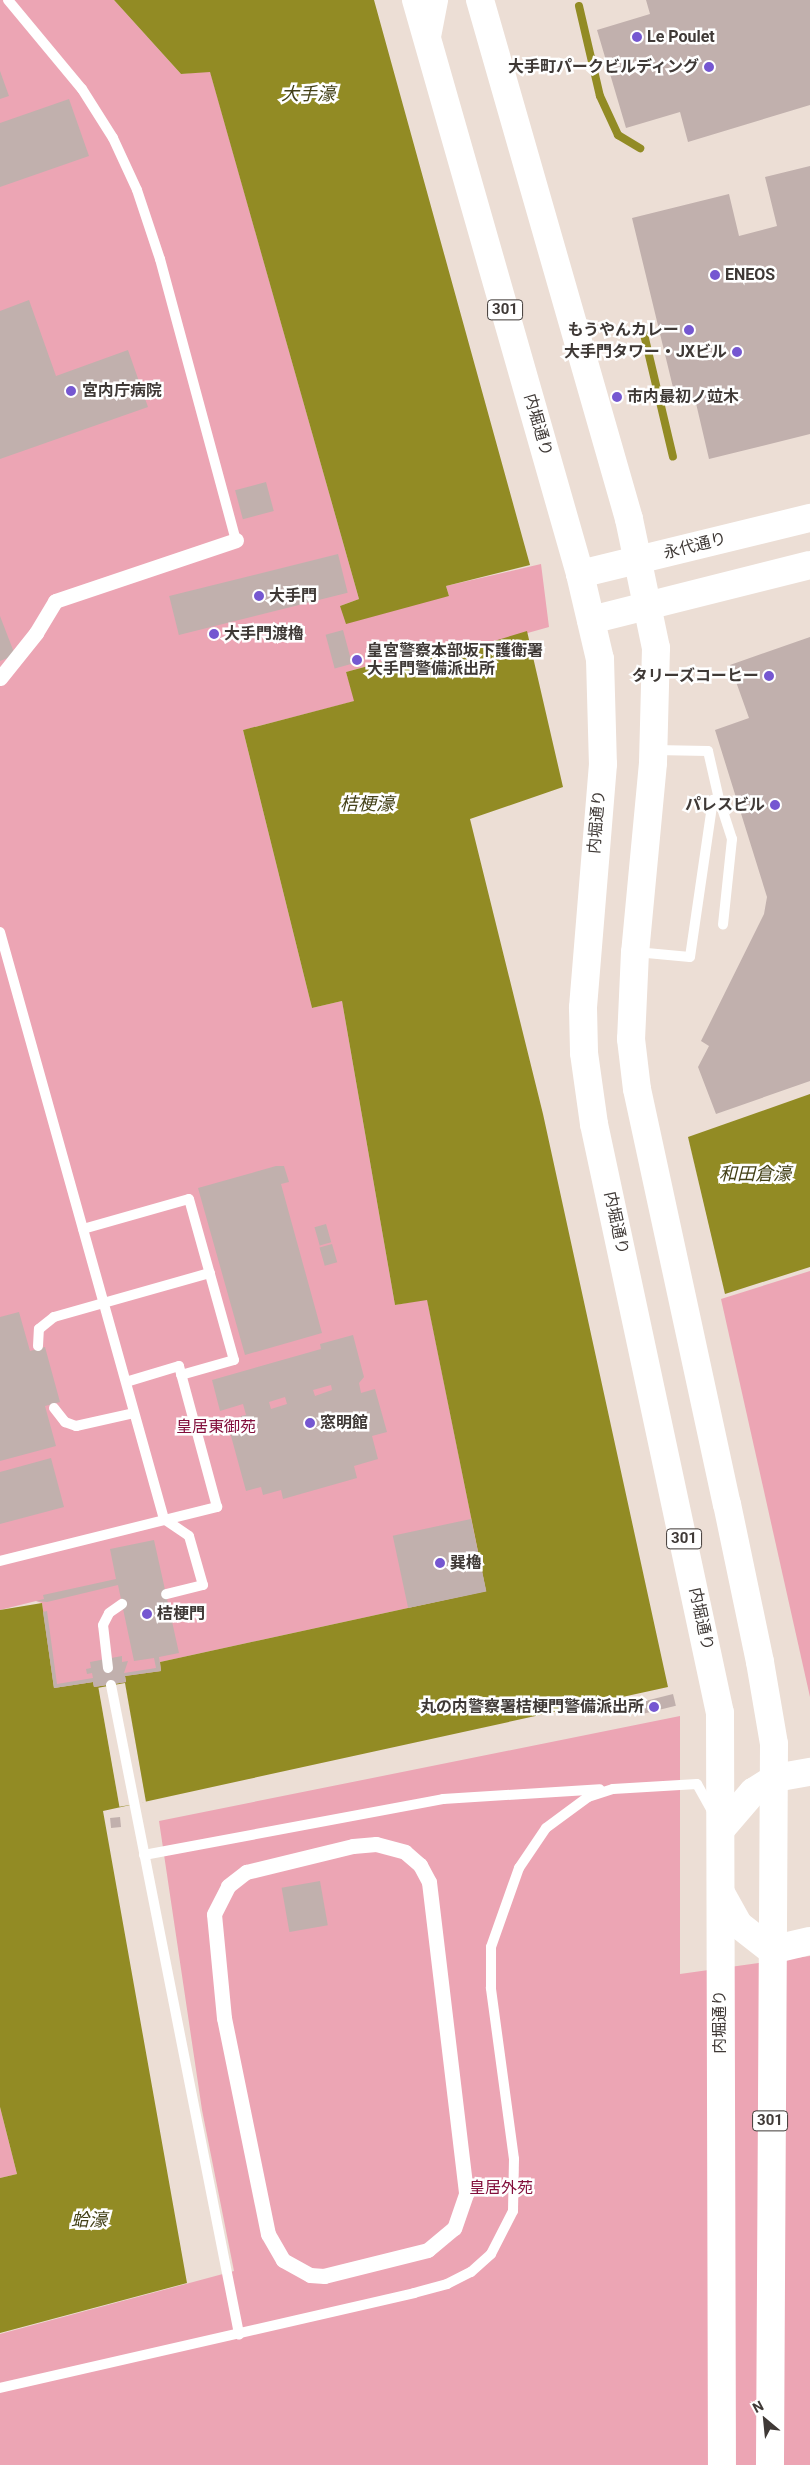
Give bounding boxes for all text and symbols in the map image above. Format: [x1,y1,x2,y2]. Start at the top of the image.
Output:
place label: Le Poulet [647,27,715,47]
marker: Le Poulet [631,31,643,43]
place label: 大手町パークビルディング [507,57,699,77]
marker: 大手町パークビルディング [703,61,715,73]
water label: 大手濠 [281,83,335,105]
place label: ENEOS [725,265,775,285]
marker: ENEOS [709,269,721,281]
road number: 301 [486,298,524,322]
place label: もうやんカレー [567,320,679,340]
marker: もうやんカレー [683,324,695,336]
place label: 大手門タワー・JXビル [564,342,727,362]
marker: 大手門タワー・JXビル [731,346,743,358]
place label: 宮内庁病院 [82,381,162,401]
marker: 宮内庁病院 [64,384,78,398]
place label: 市内最初ノ竝木 [627,387,739,407]
marker: 市内最初ノ竝木 [611,391,623,403]
street label: 内堀通り [520,392,556,458]
street label: 永代通り [662,529,728,563]
place label: 大手門 [269,586,317,606]
marker: 大手門 [253,590,265,602]
place label: 大手門渡櫓 [224,624,304,644]
marker: 大手門渡櫓 [208,628,220,640]
place label: 皇宮警察本部坂下護衛署 大手門警備派出所 [367,641,543,679]
marker: 皇宮警察本部坂下護衛署 大手門警備派出所 [351,654,363,666]
place label: タリーズコーヒー [631,666,759,686]
marker: タリーズコーヒー [763,670,775,682]
street label: 内堀通り [585,789,609,855]
water label: 桔梗濠 [340,793,394,815]
place label: パレスビル [685,795,765,815]
marker: パレスビル [769,799,781,811]
water label: 和田倉濠 [719,1163,791,1185]
street label: 内堀通り [600,1190,632,1256]
place label: 窓明館 [320,1413,368,1433]
park label: 皇居東御苑 [176,1417,256,1437]
marker: 窓明館 [304,1417,316,1429]
road number: 301 [665,1526,703,1552]
place label: 巽櫓 [450,1553,482,1573]
marker: 巽櫓 [434,1557,446,1569]
street label: 内堀通り [685,1586,717,1652]
place label: 桔梗門 [157,1604,205,1624]
marker: 桔梗門 [141,1608,153,1620]
place label: 丸の内警察署桔梗門警備派出所 [420,1697,644,1717]
marker: 丸の内警察署桔梗門警備派出所 [648,1701,660,1713]
street label: 内堀通り [710,1990,730,2054]
road number: 301 [751,2108,789,2134]
park label: 皇居外苑 [469,2178,533,2198]
water label: 蛤濠 [71,2209,107,2231]
north arrow [740,2395,790,2445]
text: N [750,2397,766,2416]

